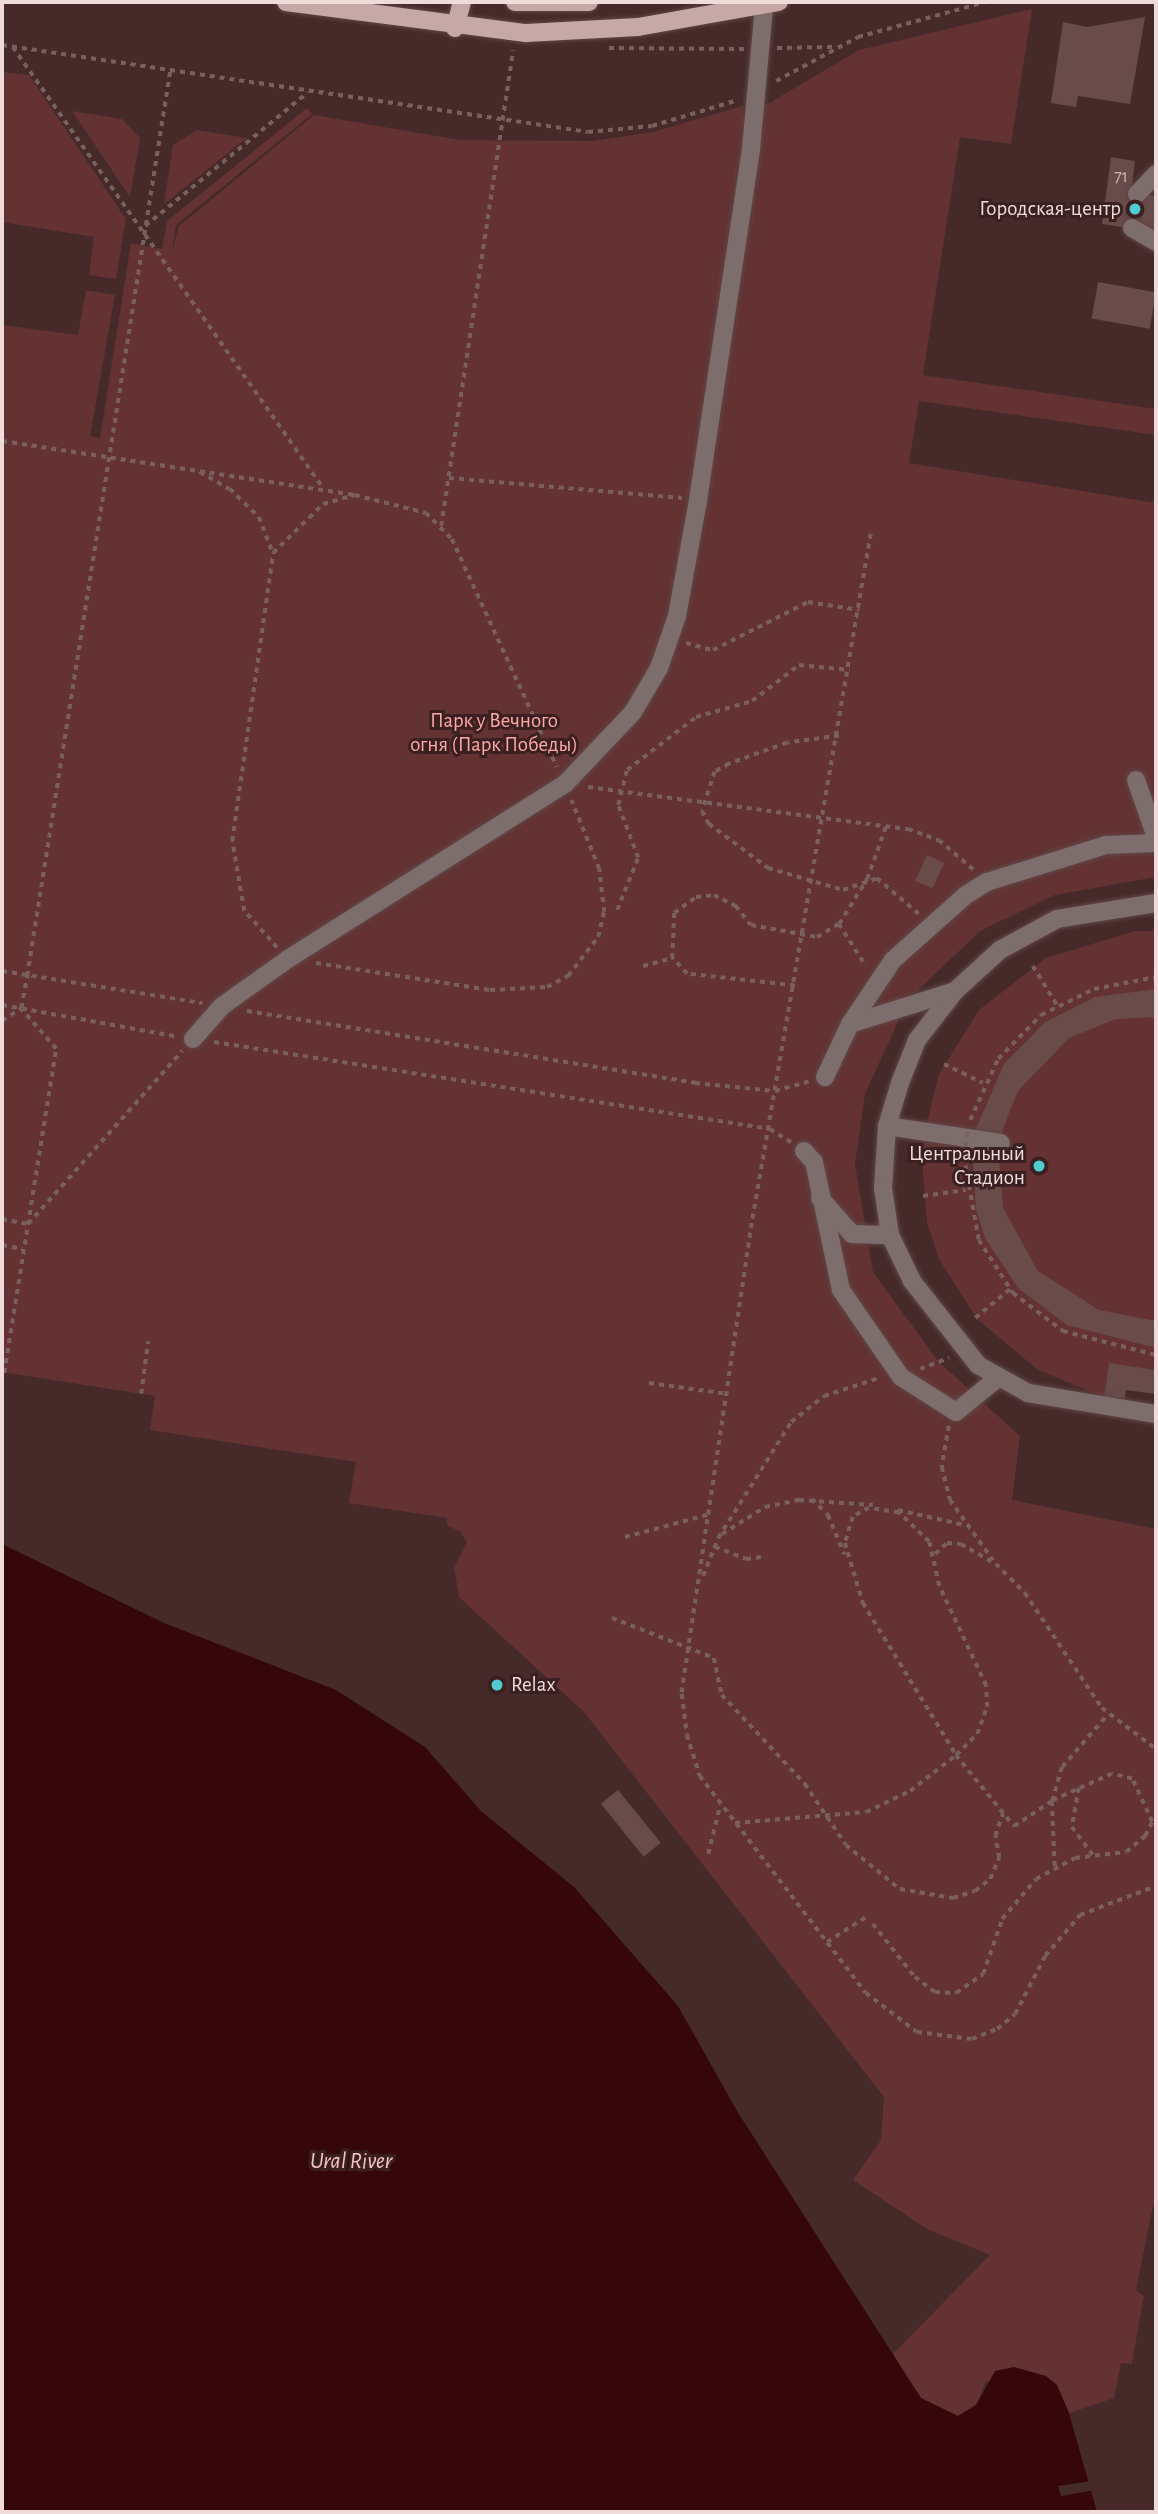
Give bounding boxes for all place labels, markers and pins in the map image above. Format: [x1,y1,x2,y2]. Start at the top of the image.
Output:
place label: Городская-центр [979,196,1121,222]
marker: Городская-центр [1127,201,1143,217]
place label: Центральный Стадион [909,1141,1025,1191]
marker: Центральный Стадион [1031,1158,1047,1174]
place label: Relax [511,1672,556,1698]
marker: Relax [489,1677,505,1693]

